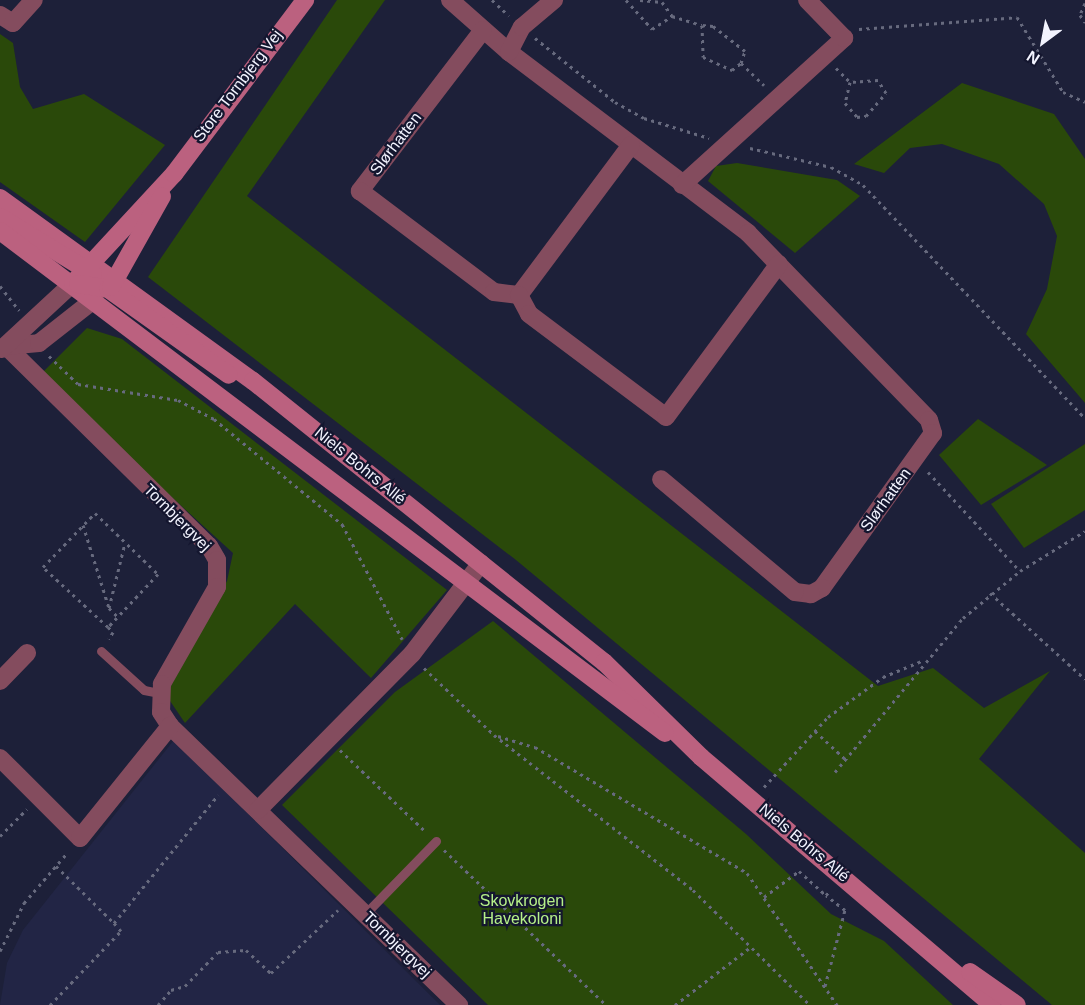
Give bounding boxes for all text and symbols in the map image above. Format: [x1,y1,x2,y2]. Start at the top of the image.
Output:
north arrow [1013,12,1073,72]
street label: Store Tornbjerg Vej [189,26,287,146]
text: N [1024,47,1043,68]
street label: Slørhatten [366,109,426,179]
street label: Niels Bohrs Allé [310,423,410,509]
street label: Slørhatten [857,464,915,536]
street label: Tornbjergvej [139,480,215,556]
street label: Niels Bohrs Allé [755,799,853,887]
park label: Skovkrogen Havekoloni [480,891,564,929]
street label: Tornbjergvej [359,908,435,982]

